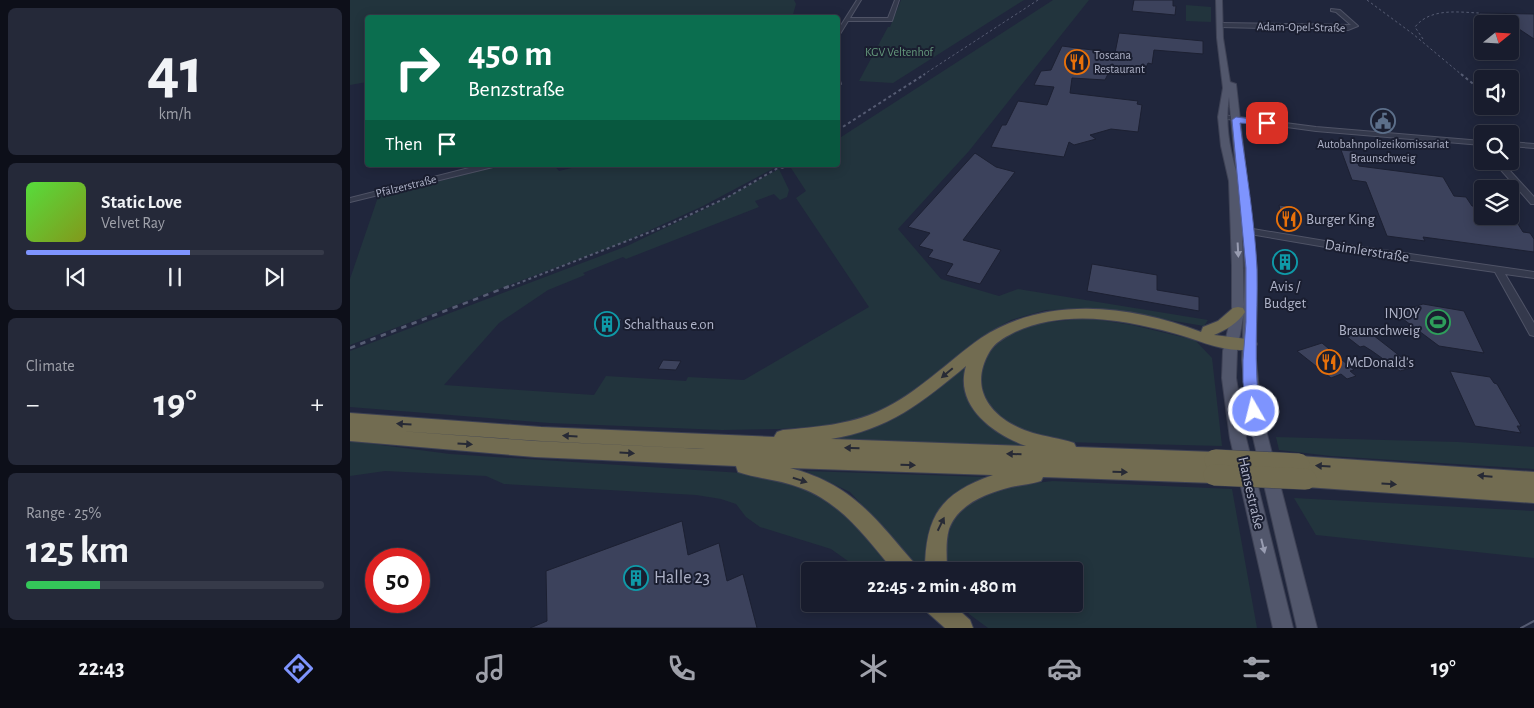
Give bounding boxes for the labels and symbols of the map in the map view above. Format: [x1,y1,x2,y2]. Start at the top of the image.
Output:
north arrow [1474,15,1519,60]
street label: Adam-Opel-Straße [1257,20,1345,34]
park label: KGV Veltenhof [865,46,934,58]
restaurant icon: Toscana Restaurant [1064,49,1090,75]
place label: Toscana Restaurant [1094,49,1145,75]
pin [1246,102,1288,144]
public building icon: Autobahnpolizeikomissariat Braunschweig [1370,108,1396,134]
place label: Autobahnpolizeikomissariat Braunschweig [1317,138,1449,164]
street label: Pfälzerstraße [374,173,438,199]
restaurant icon: Burger King [1276,206,1302,232]
place label: Burger King [1306,212,1376,227]
street label: Daimlerstraße [1324,237,1410,265]
one-way arrow [1234,242,1242,258]
building icon: Avis / Budget [1272,249,1298,275]
place label: Avis / Budget [1264,279,1306,311]
place label: INJOY Braunschweig [1339,306,1421,338]
sports icon: INJOY Braunschweig [1425,309,1451,335]
building icon: Schalthaus e.on [594,311,620,337]
place label: Schalthaus e.on [624,317,714,332]
restaurant icon: McDonald's [1316,349,1342,375]
place label: McDonald's [1346,355,1414,370]
one-way arrow [940,367,953,378]
position arrow [1227,384,1279,436]
one-way arrow [396,420,412,428]
one-way arrow [562,431,578,439]
one-way arrow [457,440,473,448]
one-way arrow [843,444,859,452]
one-way arrow [1006,449,1022,457]
one-way arrow [619,450,635,458]
street label: Hansestraße [1235,455,1267,531]
one-way arrow [900,461,916,469]
one-way arrow [1315,461,1331,469]
one-way arrow [1112,468,1128,476]
one-way arrow [1477,472,1493,480]
one-way arrow [793,477,808,485]
one-way arrow [1381,480,1397,488]
one-way arrow [938,517,946,531]
one-way arrow [1259,539,1267,554]
speed limit sign: 50 [365,548,430,613]
building icon: Halle 23 [623,565,649,591]
place label: Halle 23 [654,569,710,587]

